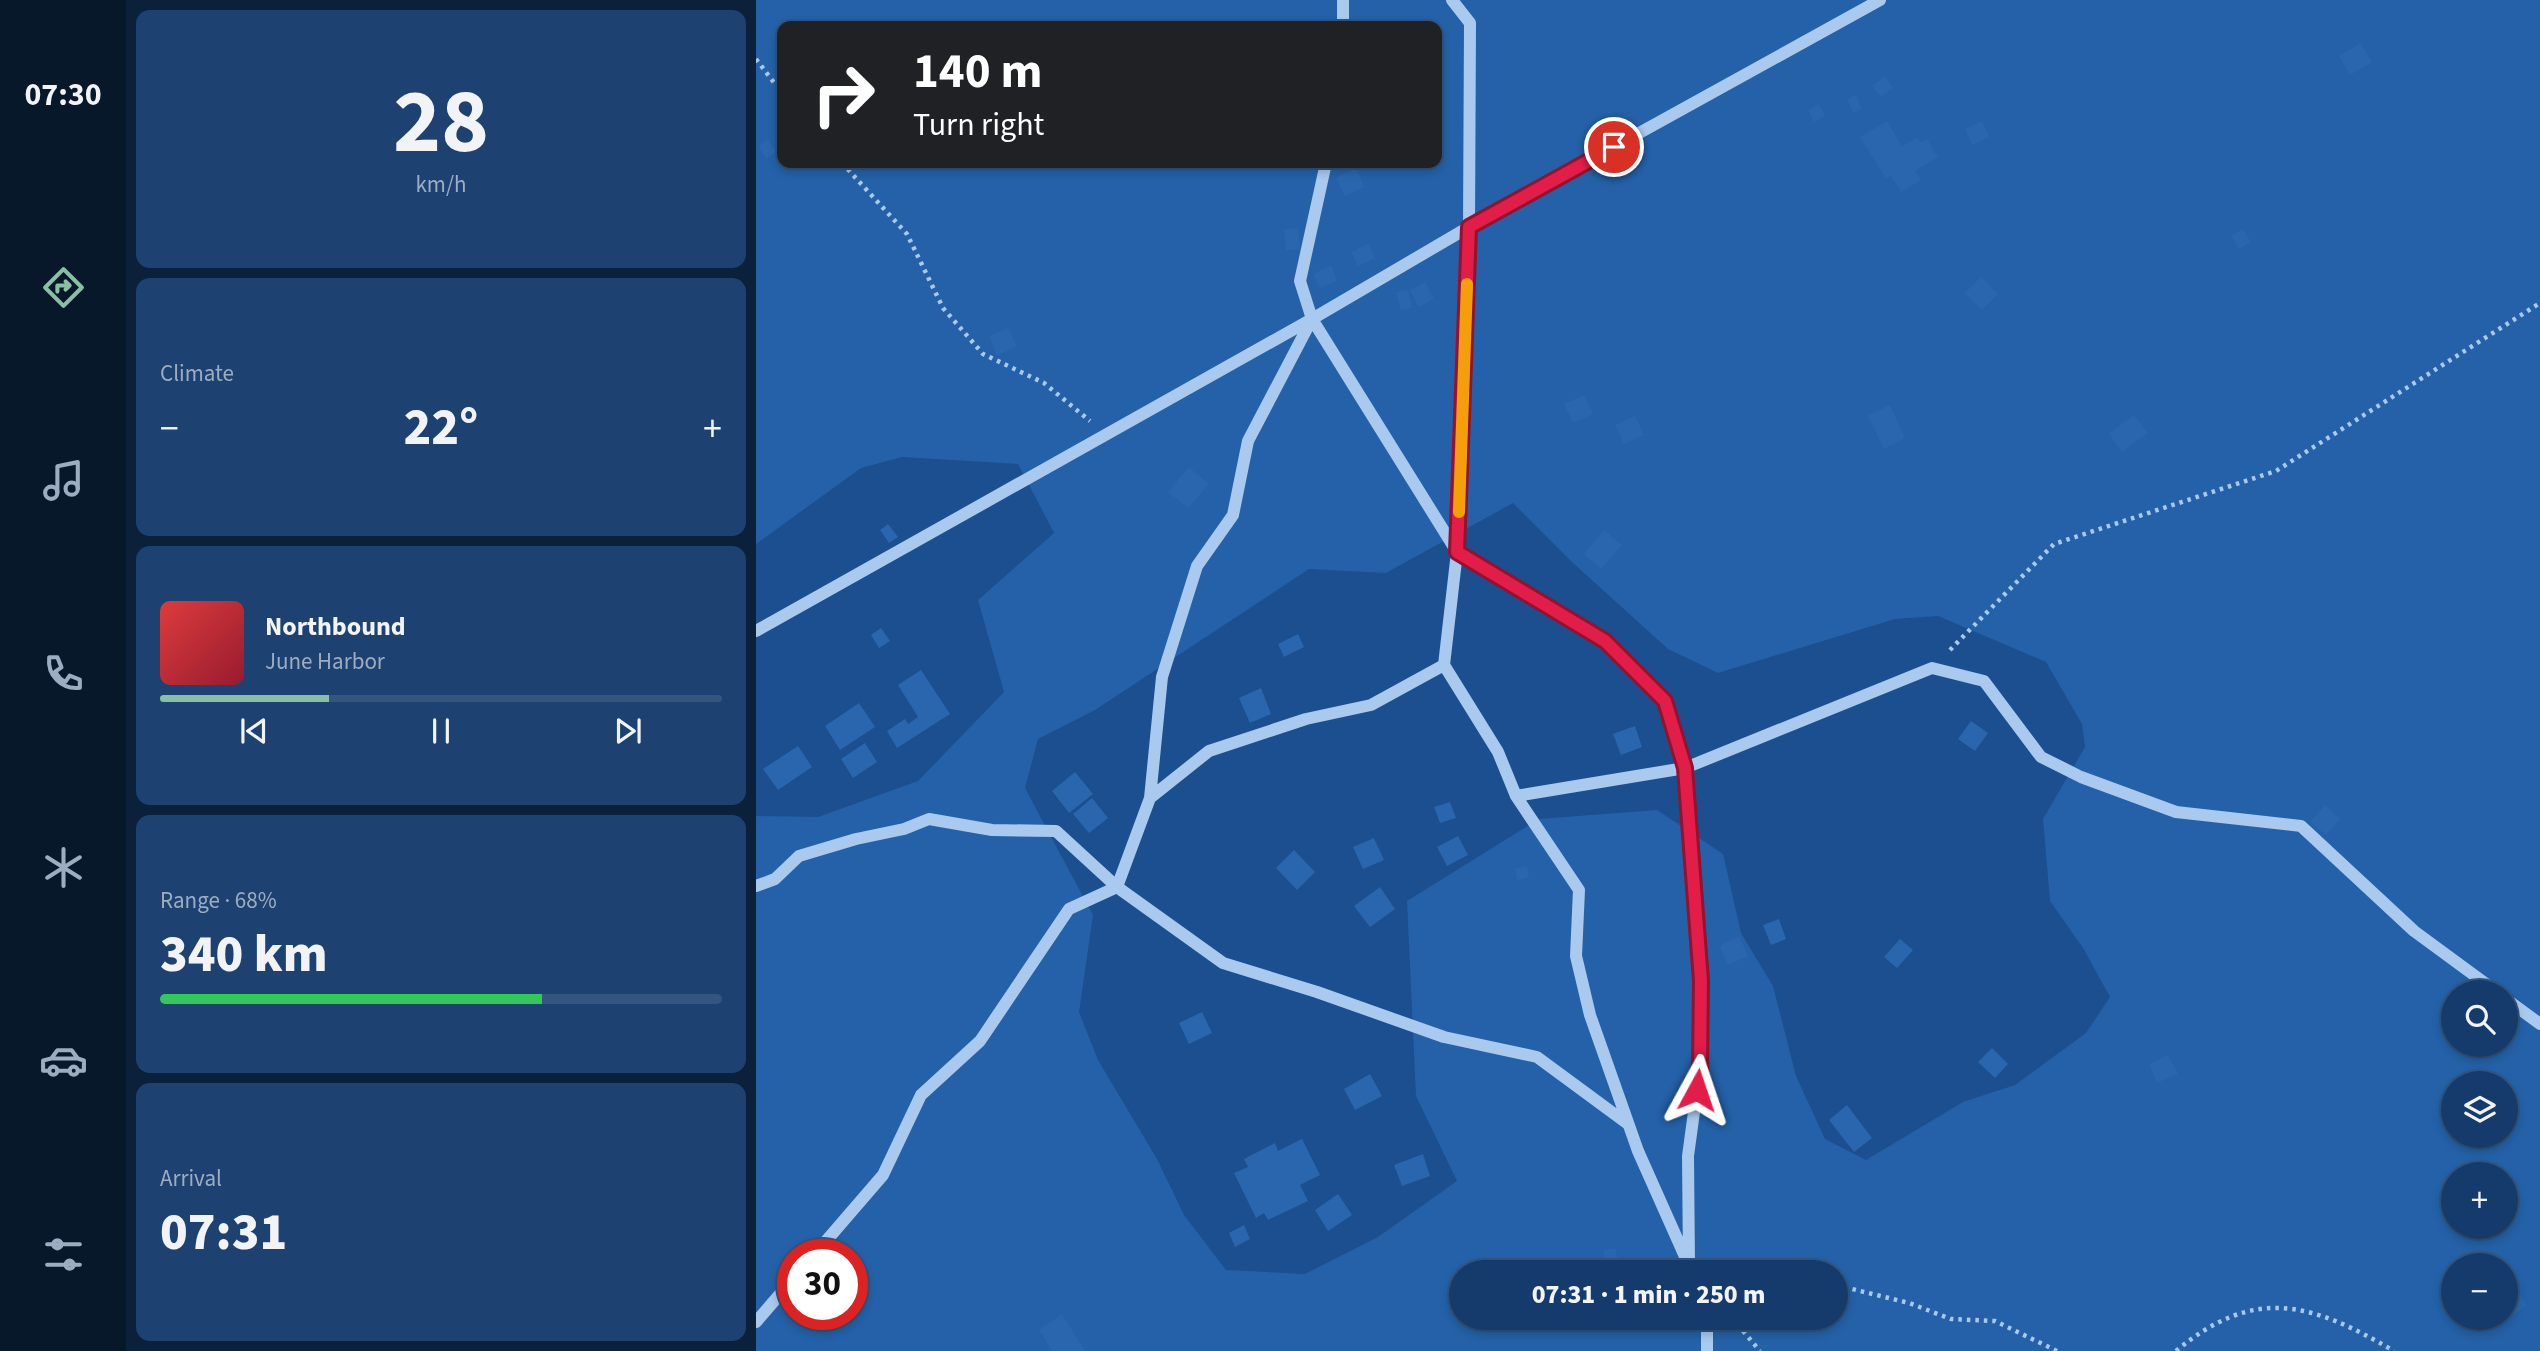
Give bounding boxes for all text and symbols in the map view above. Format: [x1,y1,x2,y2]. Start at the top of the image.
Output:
text: 140 m [913,37,1042,107]
icon: right [798,49,889,140]
text: 28 [393,58,489,187]
text: 07:30 [24,72,102,118]
text: Turn right [913,102,1044,148]
pin [1584,117,1644,177]
icon: arrive [1595,128,1633,166]
text: km/h [415,168,467,201]
icon: directions [39,263,88,312]
text: Climate [160,357,234,390]
text: 22° [404,391,478,465]
text: − [160,402,179,456]
text: + [703,402,722,456]
icon: music [39,456,88,505]
text: Northbound [265,608,406,645]
text: June Harbor [265,645,385,678]
icon: phone [39,649,88,698]
icon: previous [235,712,273,750]
icon: pause [422,712,460,750]
icon: next [609,712,647,750]
icon: climate [39,843,88,892]
text: Range · 68% [160,884,277,917]
text: 340 km [160,918,328,992]
map controls [2441,980,2518,1330]
button: search [2441,980,2518,1057]
icon: car [39,1036,88,1085]
position arrow [1660,1053,1734,1127]
button: layers [2441,1071,2518,1148]
text: Arrival [160,1162,222,1195]
button: + [2441,1162,2518,1239]
text: 07:31 [160,1196,287,1270]
icon: filters [39,1230,88,1279]
speed limit sign: 30 [777,1239,868,1330]
button: − [2441,1253,2518,1330]
text: 07:31 · 1 min · 250 m [1532,1276,1765,1313]

